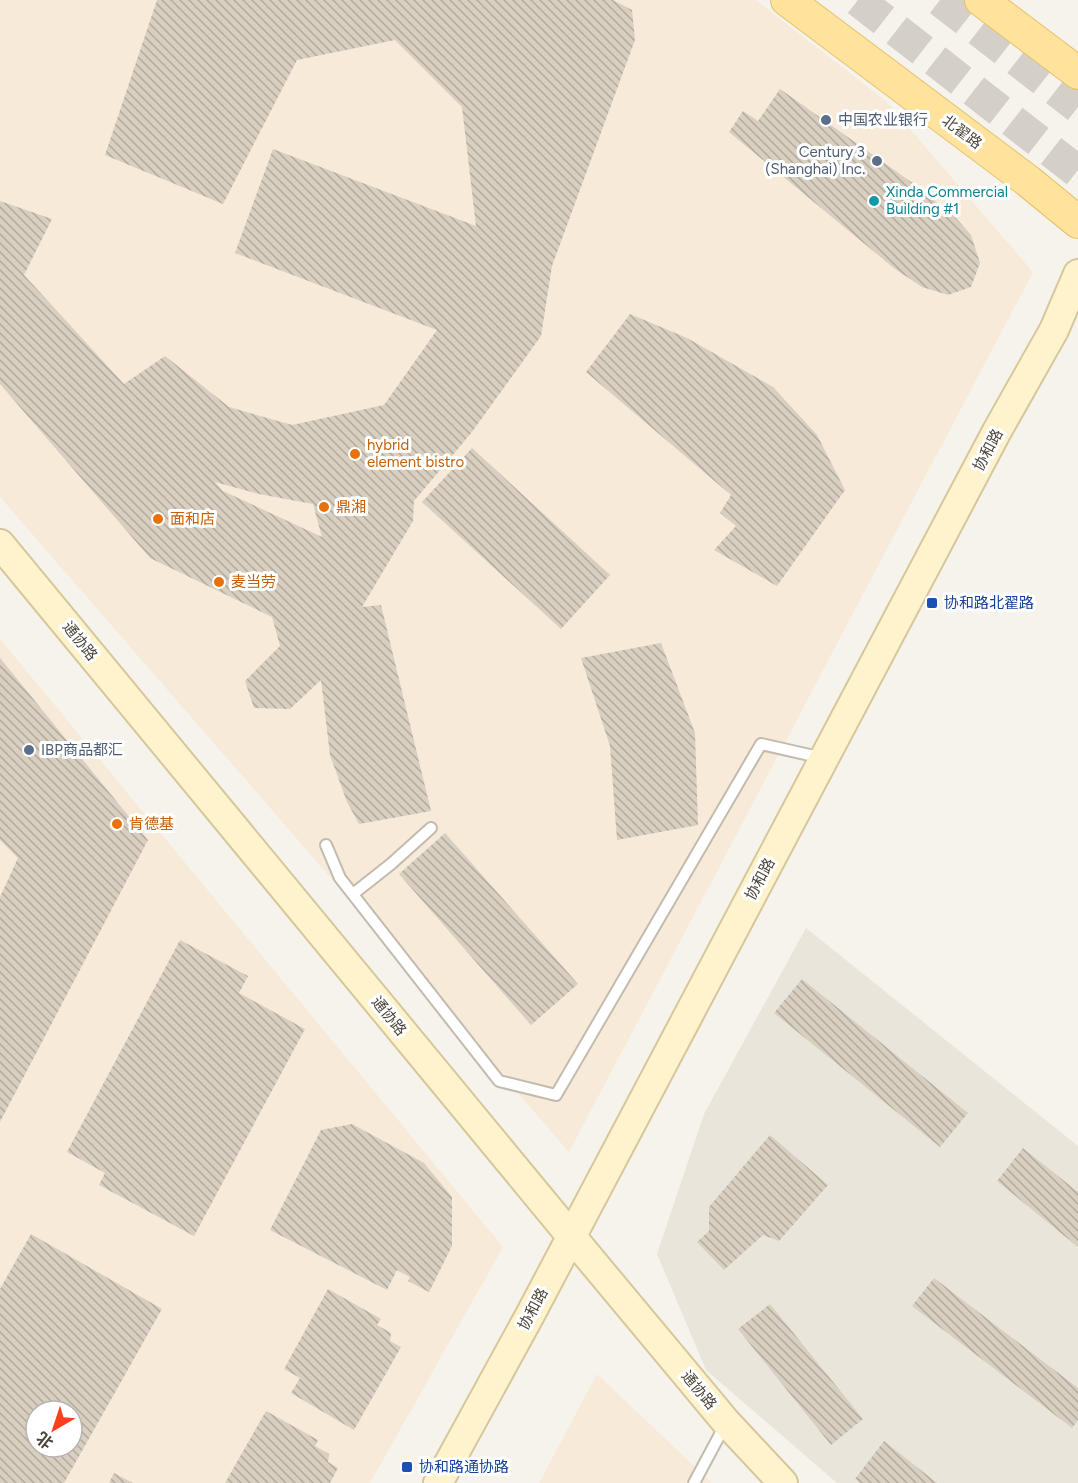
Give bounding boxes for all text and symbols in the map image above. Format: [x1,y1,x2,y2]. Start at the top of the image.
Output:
place label: 中国农业银行 [838,111,928,129]
street label: 北翟路 [939,111,985,153]
marker: 中国农业银行 [819,113,833,127]
place label: Century 3 (Shanghai) Inc. [765,143,865,178]
marker: Century 3 (Shanghai) Inc. [870,154,884,168]
place label: Xinda Commercial Building #1 [886,183,1008,218]
marker: Xinda Commercial Building #1 [867,194,881,208]
street label: 协和路 [969,426,1007,474]
place label: hybrid element bistro [367,436,464,471]
marker: hybrid element bistro [348,447,362,461]
place label: 鼎湘 [336,498,366,516]
marker: 鼎湘 [317,500,331,514]
place label: 面和店 [170,510,215,528]
marker: 面和店 [151,512,165,526]
place label: 麦当劳 [231,573,276,591]
marker: 麦当劳 [212,575,226,589]
place label: 协和路北翟路 [944,594,1034,612]
marker: 协和路北翟路 [925,596,939,610]
street label: 通协路 [59,618,101,664]
place label: IBP商品都汇 [41,741,123,759]
marker: IBP商品都汇 [22,743,36,757]
place label: 肯德基 [129,815,174,833]
marker: 肯德基 [110,817,124,831]
street label: 协和路 [741,855,779,903]
street label: 通协路 [368,993,410,1039]
street label: 协和路 [514,1285,552,1333]
street label: 通协路 [678,1367,720,1413]
north arrow [24,1399,84,1459]
text: 北 [33,1428,57,1453]
place label: 协和路通协路 [419,1458,509,1476]
marker: 协和路通协路 [400,1460,414,1474]

